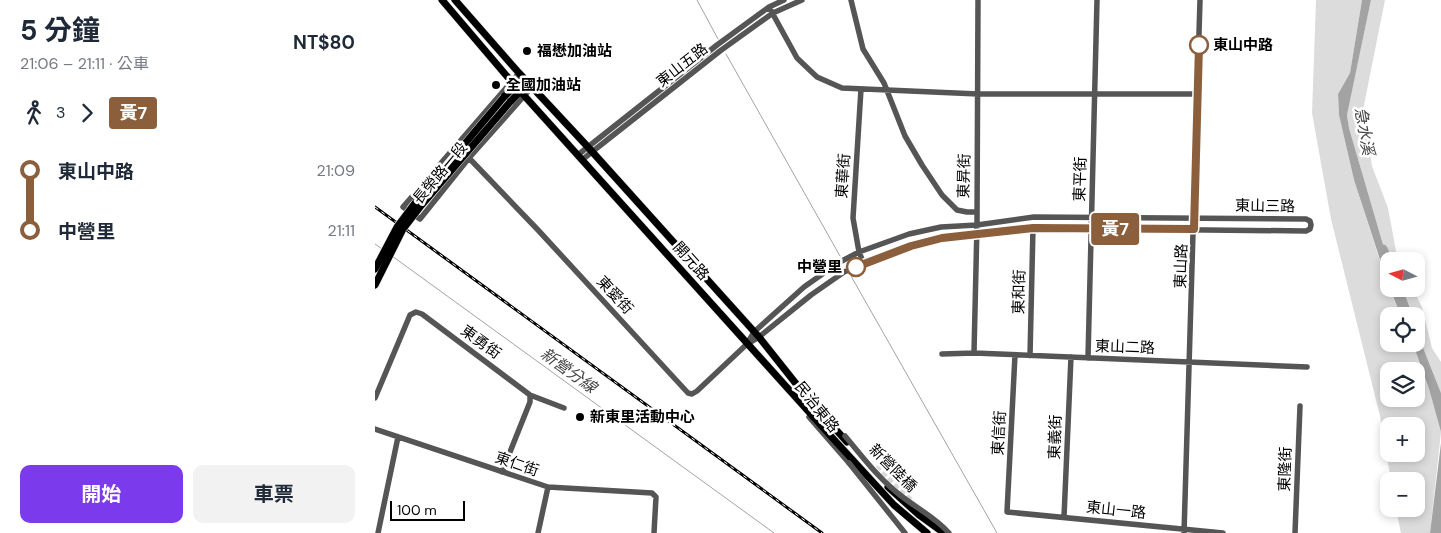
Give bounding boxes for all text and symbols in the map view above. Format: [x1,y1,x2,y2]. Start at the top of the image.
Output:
text: 5 分鐘 [20,12,100,49]
text: NT$80 [293,30,355,55]
marker: 東山中路 [1189,35,1209,55]
place label: 東山中路 [1213,35,1273,55]
street label: 東山五路 [652,39,712,91]
place label: 福懋加油站 [537,41,612,61]
marker: 福懋加油站 [521,45,533,57]
text: 21:06 – 21:11 · 公車 [20,53,149,74]
place label: 全國加油站 [506,75,581,95]
marker: 全國加油站 [490,79,502,91]
icon: walk [20,99,48,127]
icon: forward [73,99,101,127]
text: 黃7 [119,101,147,125]
text: 3 [56,102,65,123]
water label: 急水溪 [1350,106,1379,159]
street label: 長榮路一段 [408,138,472,208]
street label: 東華街 [831,153,855,199]
street label: 東昇街 [954,153,974,199]
street label: 東平街 [1069,156,1091,202]
text: 東山中路 [58,159,134,184]
text: 21:09 [317,160,355,181]
street label: 東山三路 [1235,195,1295,217]
line badge: 黃7 [1093,213,1137,245]
text: 黃7 [1101,217,1129,241]
text: 中營里 [58,219,115,244]
text: 21:11 [328,220,355,241]
street label: 開元路 [669,238,713,284]
street label: 東山路 [1170,243,1192,289]
north arrow [1380,252,1425,298]
map controls [1380,252,1425,517]
place label: 中營里 [797,257,842,277]
marker: 中營里 [846,257,866,277]
street label: 東和街 [1009,269,1029,315]
street label: 東愛街 [592,272,638,318]
button: locate [1380,307,1425,352]
street label: 東勇街 [457,321,505,363]
street label: 東山二路 [1095,336,1155,358]
water label: 新營分線 [537,343,602,399]
button: layers [1380,362,1425,407]
street label: 民治東路 [790,377,844,437]
place label: 新東里活動中心 [590,407,695,427]
street label: 東信街 [988,410,1010,456]
marker: 新東里活動中心 [574,411,586,423]
street label: 東義街 [1044,414,1066,460]
button: + [1380,417,1425,462]
street label: 新營陸橋 [865,440,921,496]
street label: 東隆街 [1274,446,1296,492]
street label: 東仁街 [492,447,542,481]
button: 開始 [20,465,183,523]
button: 車票 [193,465,355,523]
button: − [1380,472,1425,517]
street label: 東山一路 [1085,497,1147,523]
scale bar [390,498,465,521]
text: 100 m [397,501,437,519]

